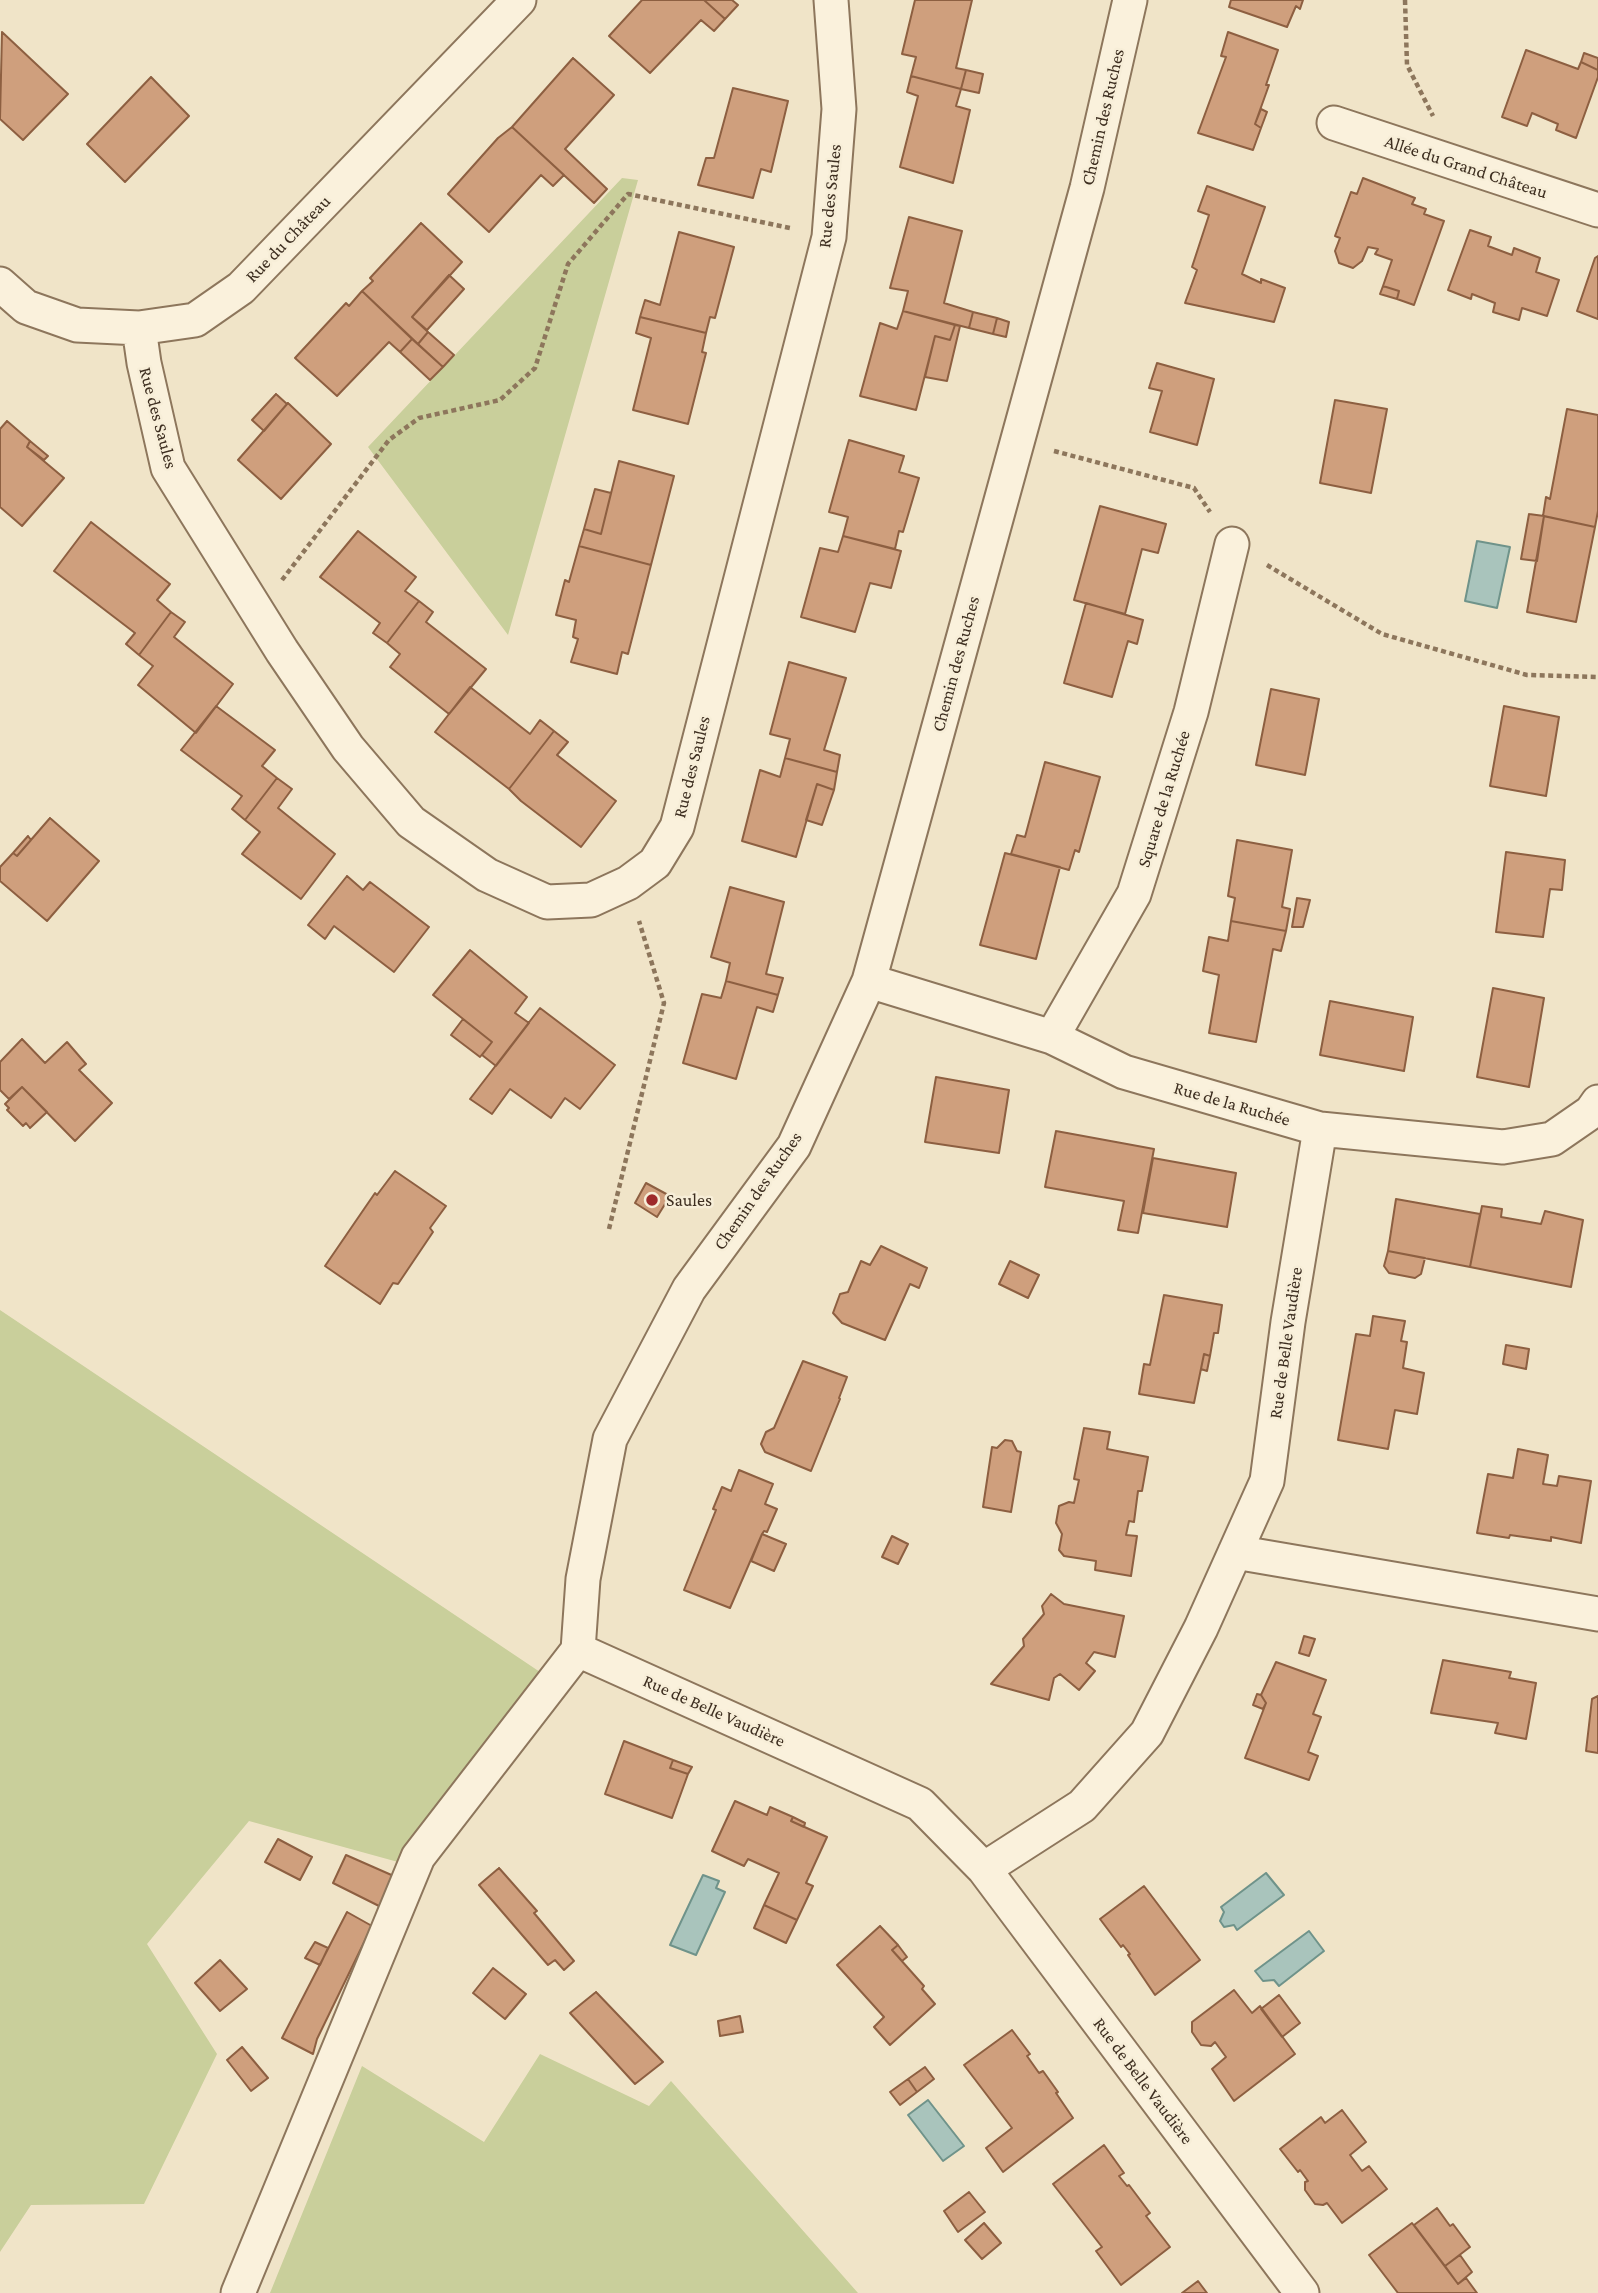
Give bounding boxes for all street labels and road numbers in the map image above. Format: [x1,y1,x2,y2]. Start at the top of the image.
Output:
street label: Chemin des Ruches [1077,47,1129,187]
street label: Allée du Grand Château [1382,130,1550,204]
street label: Rue des Saules [814,143,846,249]
street label: Rue du Château [241,191,335,287]
street label: Rue des Saules [134,365,182,471]
street label: Chemin des Ruches [928,594,984,734]
street label: Rue des Saules [669,714,715,820]
street label: Square de la Ruchée [1133,728,1195,870]
street label: Rue de la Ruchée [1171,1077,1293,1131]
street label: Chemin des Ruches [709,1128,807,1254]
street label: Rue de Belle Vaudière [1265,1266,1307,1420]
street label: Rue de Belle Vaudière [640,1670,788,1752]
street label: Rue de Belle Vaudière [1088,2013,1198,2149]

